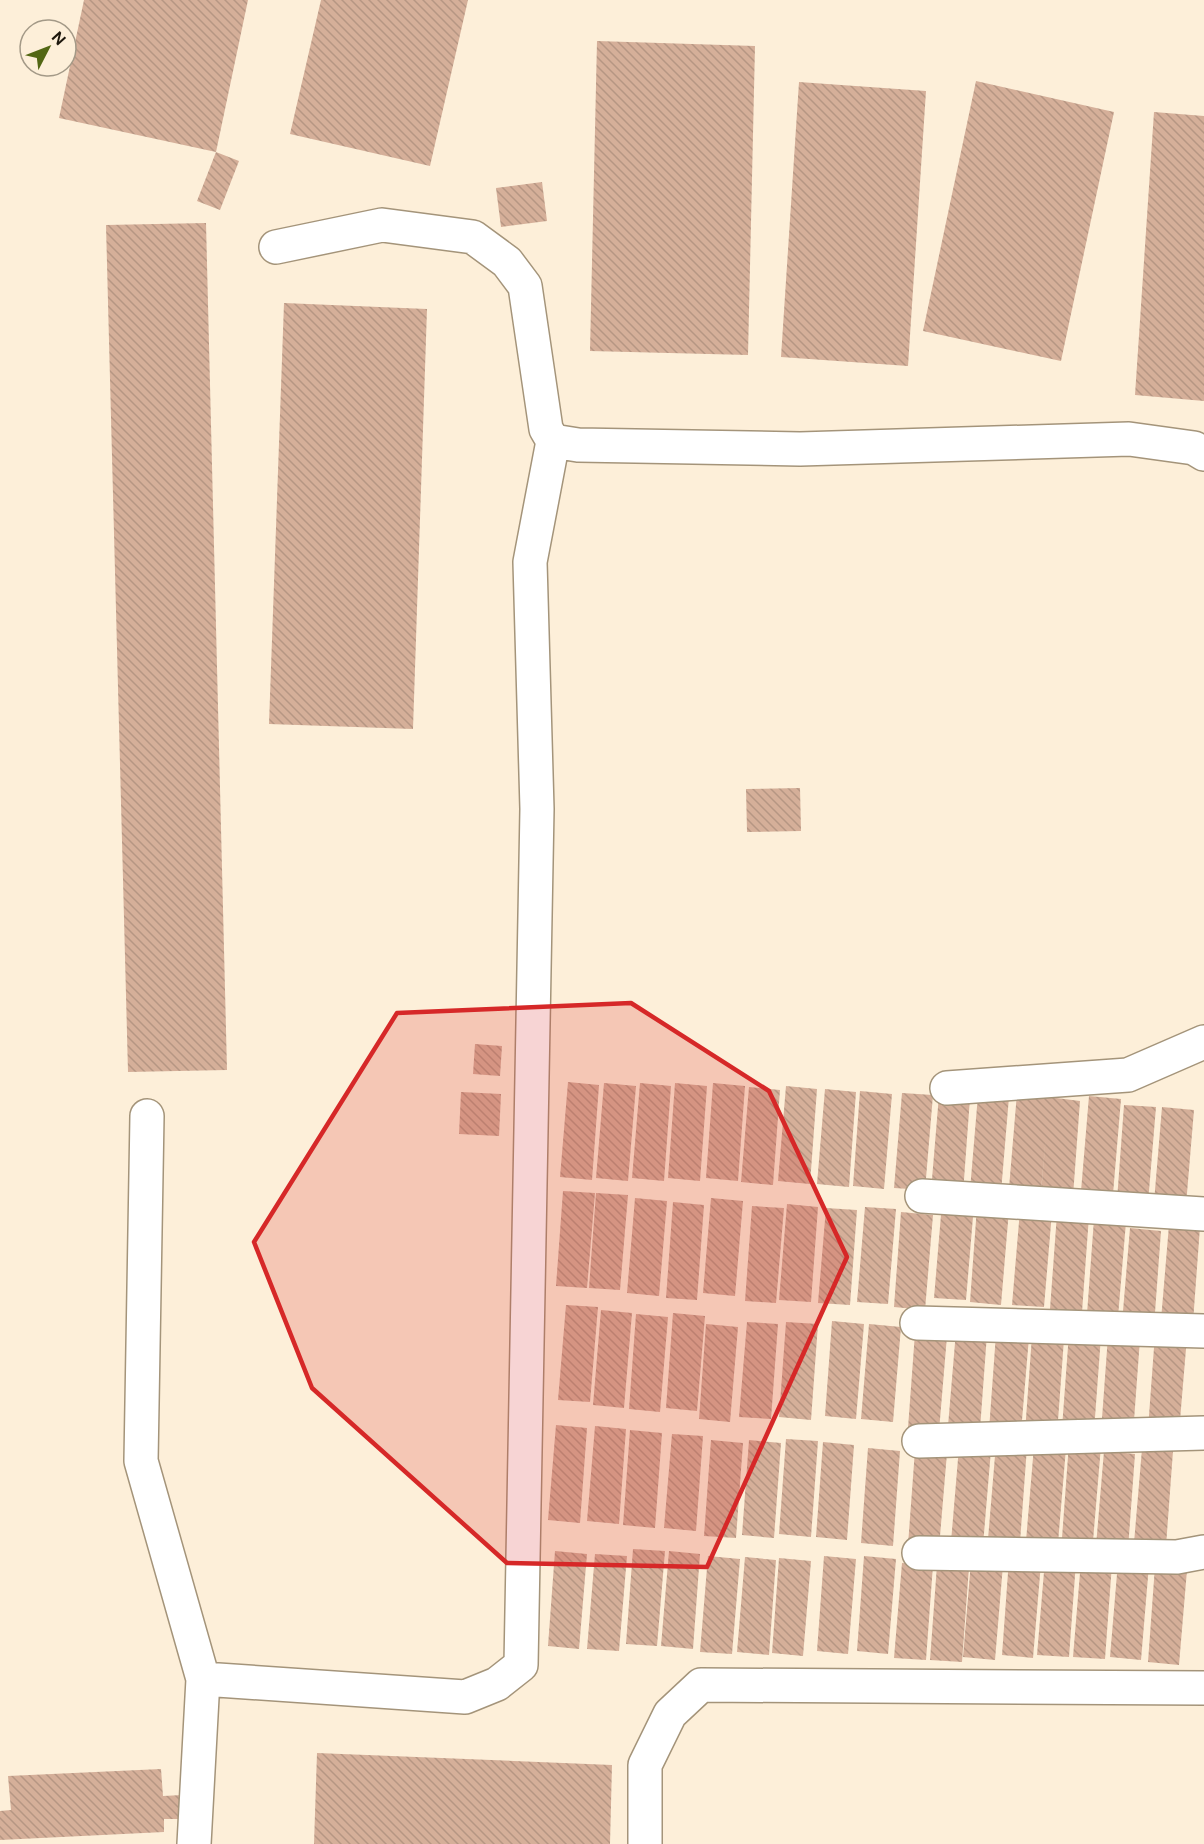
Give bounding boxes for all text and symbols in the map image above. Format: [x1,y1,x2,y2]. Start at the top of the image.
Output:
north arrow [18,18,78,78]
text: N [47,27,70,50]

